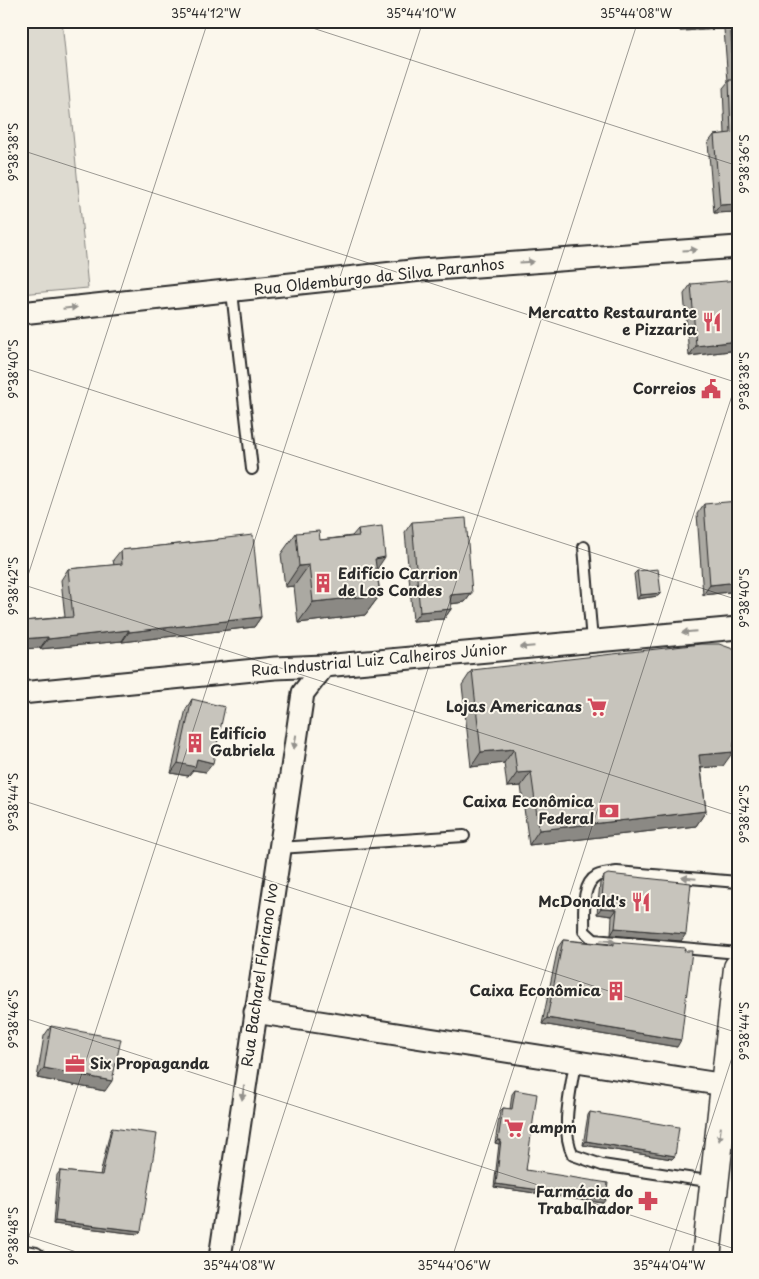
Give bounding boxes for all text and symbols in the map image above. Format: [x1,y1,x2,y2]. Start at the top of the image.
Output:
text: 35°44'12"W [171,4,242,22]
text: 35°44'10"W [386,4,457,22]
text: 35°44'08"W [600,4,673,22]
text: 9°38'38"S [4,123,22,181]
text: 9°38'36"S [735,134,753,194]
one-way arrow [682,246,698,254]
street label: Rua Oldemburgo da Silva Paranhos [252,251,506,300]
one-way arrow [520,258,536,266]
place label: Mercatto Restaurante e Pizzaria [528,300,698,340]
one-way arrow [62,304,78,312]
restaurant icon: Mercatto Restaurante e Pizzaria [701,311,723,333]
text: 9°38'40"S [4,339,22,399]
text: 9°38'38"S [735,352,753,410]
place label: Correios [633,376,696,399]
public building icon: Correios [700,378,722,400]
text: 9°38'42"S [4,557,22,615]
place label: Edifício Carrion de Los Condes [338,561,458,601]
text: 9°38'40"S [735,568,753,628]
building icon: Edifício Carrion de Los Condes [312,572,334,594]
one-way arrow [681,629,697,637]
street label: Rua Industrial Luiz Calheiros Júnior [250,636,508,681]
one-way arrow [519,643,535,651]
place label: Lojas Americanas [446,694,582,717]
supermarket icon: Lojas Americanas [586,696,608,718]
place label: Edifício Gabriela [210,721,275,761]
building icon: Edifício Gabriela [184,732,206,754]
one-way arrow [291,734,299,750]
text: 9°38'44"S [4,773,22,831]
text: 9°38'42"S [735,785,753,843]
place label: Caixa Econômica Federal [463,789,595,829]
bank icon: Caixa Econômica Federal [598,800,620,822]
one-way arrow [681,874,697,882]
street label: Rua Bacharel Floriano Ivo [234,881,283,1068]
place label: McDonald's [538,889,626,912]
restaurant icon: McDonald's [630,891,652,913]
one-way arrow [601,937,617,945]
place label: Caixa Econômica [470,978,602,1001]
building icon: Caixa Econômica [605,980,627,1002]
text: 9°38'46"S [4,989,22,1049]
text: 9°38'44"S [735,1002,753,1060]
place label: Six Propaganda [90,1051,210,1074]
office icon: Six Propaganda [64,1053,86,1075]
one-way arrow [239,1085,247,1101]
place label: ampm [529,1115,577,1138]
supermarket icon: ampm [503,1117,525,1139]
one-way arrow [716,1126,724,1142]
place label: Farmácia do Trabalhador [536,1179,633,1219]
pharmacy icon: Farmácia do Trabalhador [637,1190,659,1212]
text: 9°38'48"S [4,1207,22,1265]
text: 35°44'08"W [203,1256,276,1274]
text: 35°44'06"W [418,1256,491,1274]
text: 35°44'04"W [633,1256,706,1274]

